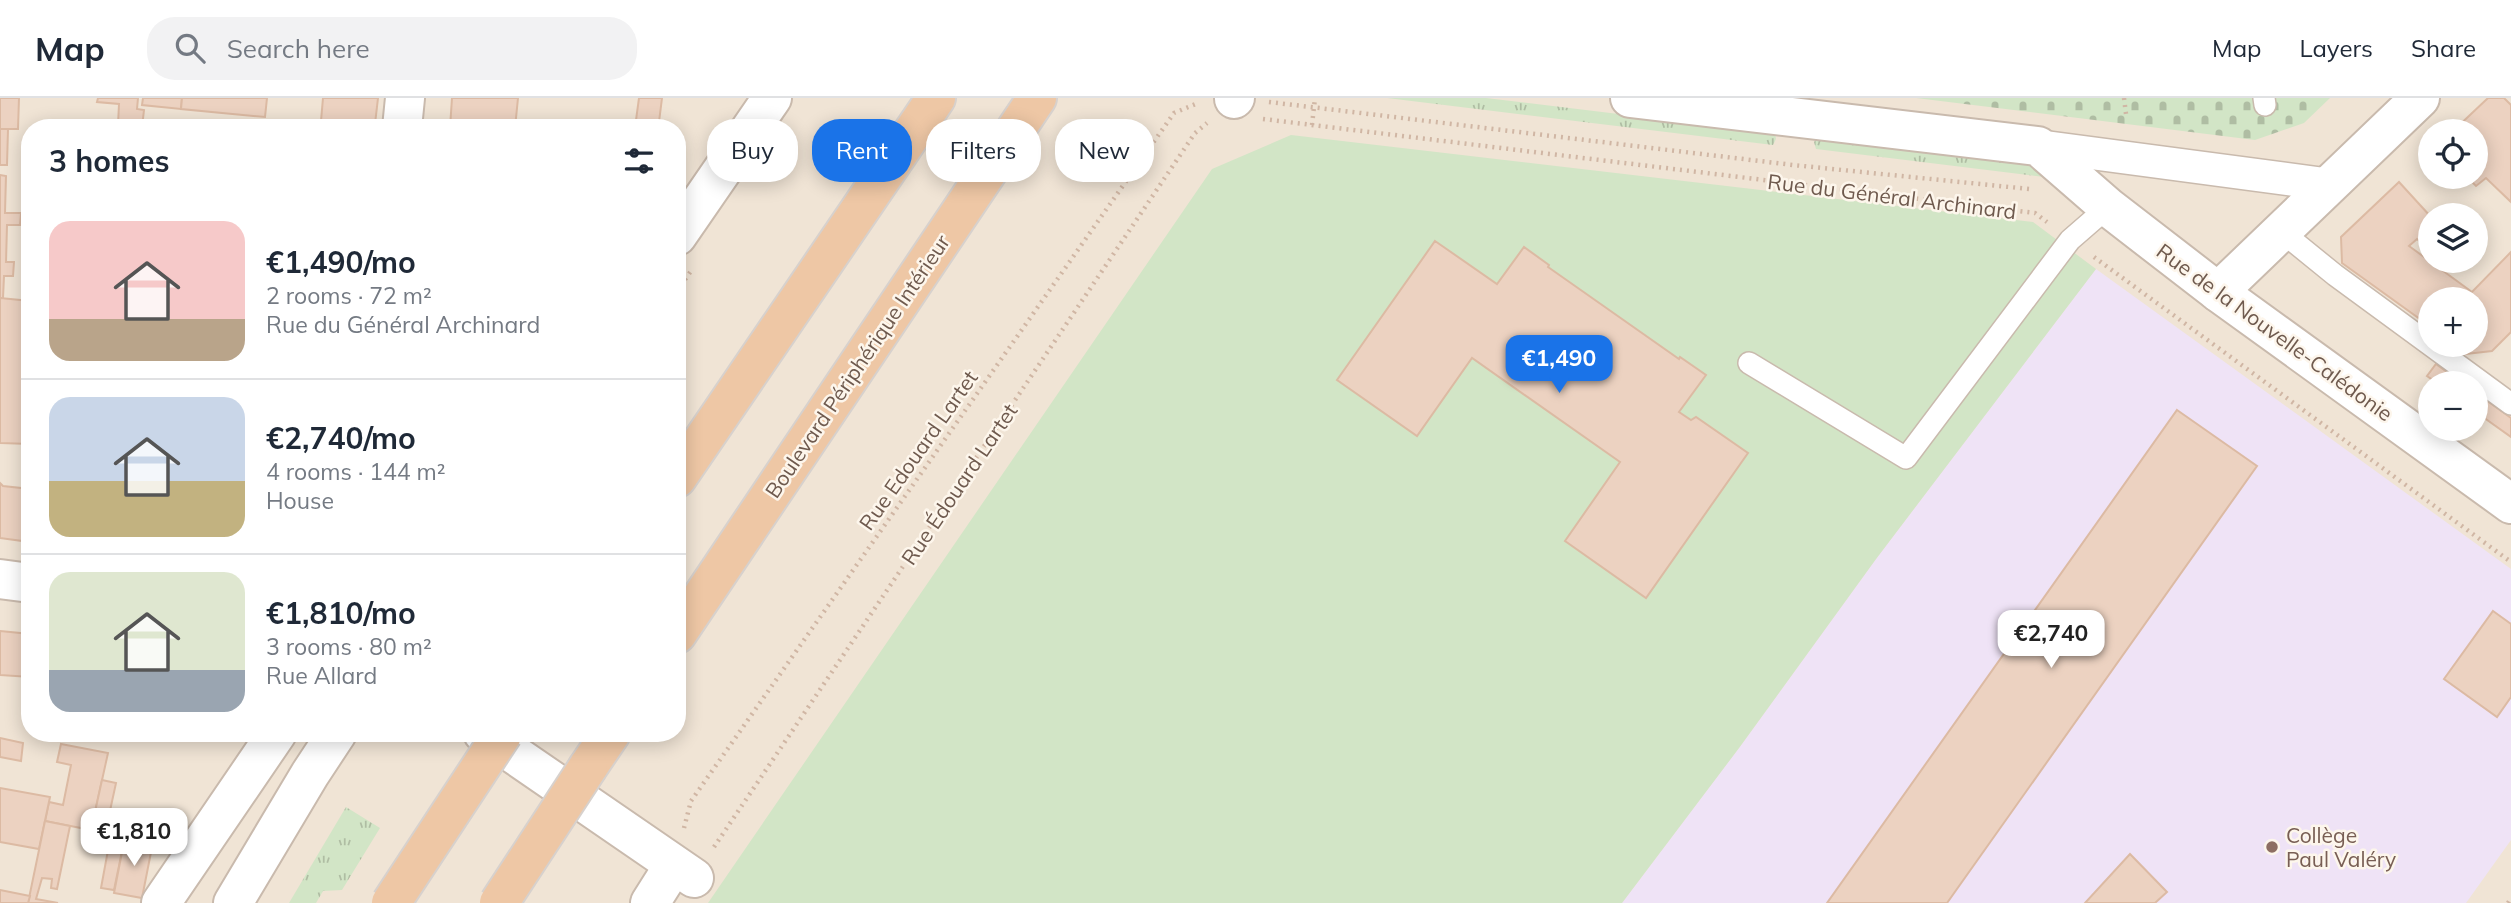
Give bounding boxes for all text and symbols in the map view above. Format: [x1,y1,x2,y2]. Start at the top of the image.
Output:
search box [147,17,637,80]
text: Map [35,28,105,69]
icon: search [171,29,209,67]
text: Search here [227,32,370,65]
text: Map [2212,33,2261,63]
text: Layers [2299,33,2373,63]
text: Share [2411,33,2476,63]
chip: Buy [707,119,798,182]
chip: Rent [812,119,912,182]
chip: Filters [926,119,1041,182]
chip: New [1055,119,1154,182]
map controls [2418,119,2488,441]
button: locate [2418,119,2488,189]
text: 3 homes [49,142,170,180]
icon: filters [620,142,658,180]
street label: Rue du Général Archinard [1766,168,2018,224]
button: layers [2418,203,2488,273]
street label: Boulevard Périphérique Intérieur [759,229,955,503]
street label: Rue de la Nouvelle-Calédonie [2152,238,2398,426]
text: €1,490/mo [266,243,416,281]
icon: home [105,249,189,333]
text: 2 rooms · 72 m² [266,281,432,310]
button: + [2418,287,2488,357]
text: Rue du Général Archinard [266,310,540,339]
pin: €1,490 [1502,336,1616,395]
text: €1,490 [1522,343,1596,372]
street label: Rue Edouard Lartet [853,365,983,535]
button: − [2418,371,2488,441]
street label: Rue Édouard Lartet [895,398,1023,570]
text: €2,740/mo [266,419,416,457]
icon: home [105,425,189,509]
text: 4 rooms · 144 m² [266,457,446,486]
text: House [266,486,334,515]
text: €1,810/mo [266,594,416,632]
icon: home [105,600,189,684]
pin: €2,740 [1994,610,2108,670]
text: €2,740 [2014,618,2088,647]
text: 3 rooms · 80 m² [266,632,432,661]
text: Rue Allard [266,661,377,690]
pin: €1,810 [77,808,191,868]
text: €1,810 [97,816,171,845]
place label: Collège Paul Valéry [2286,822,2396,872]
marker: Collège Paul Valéry [2264,839,2280,855]

